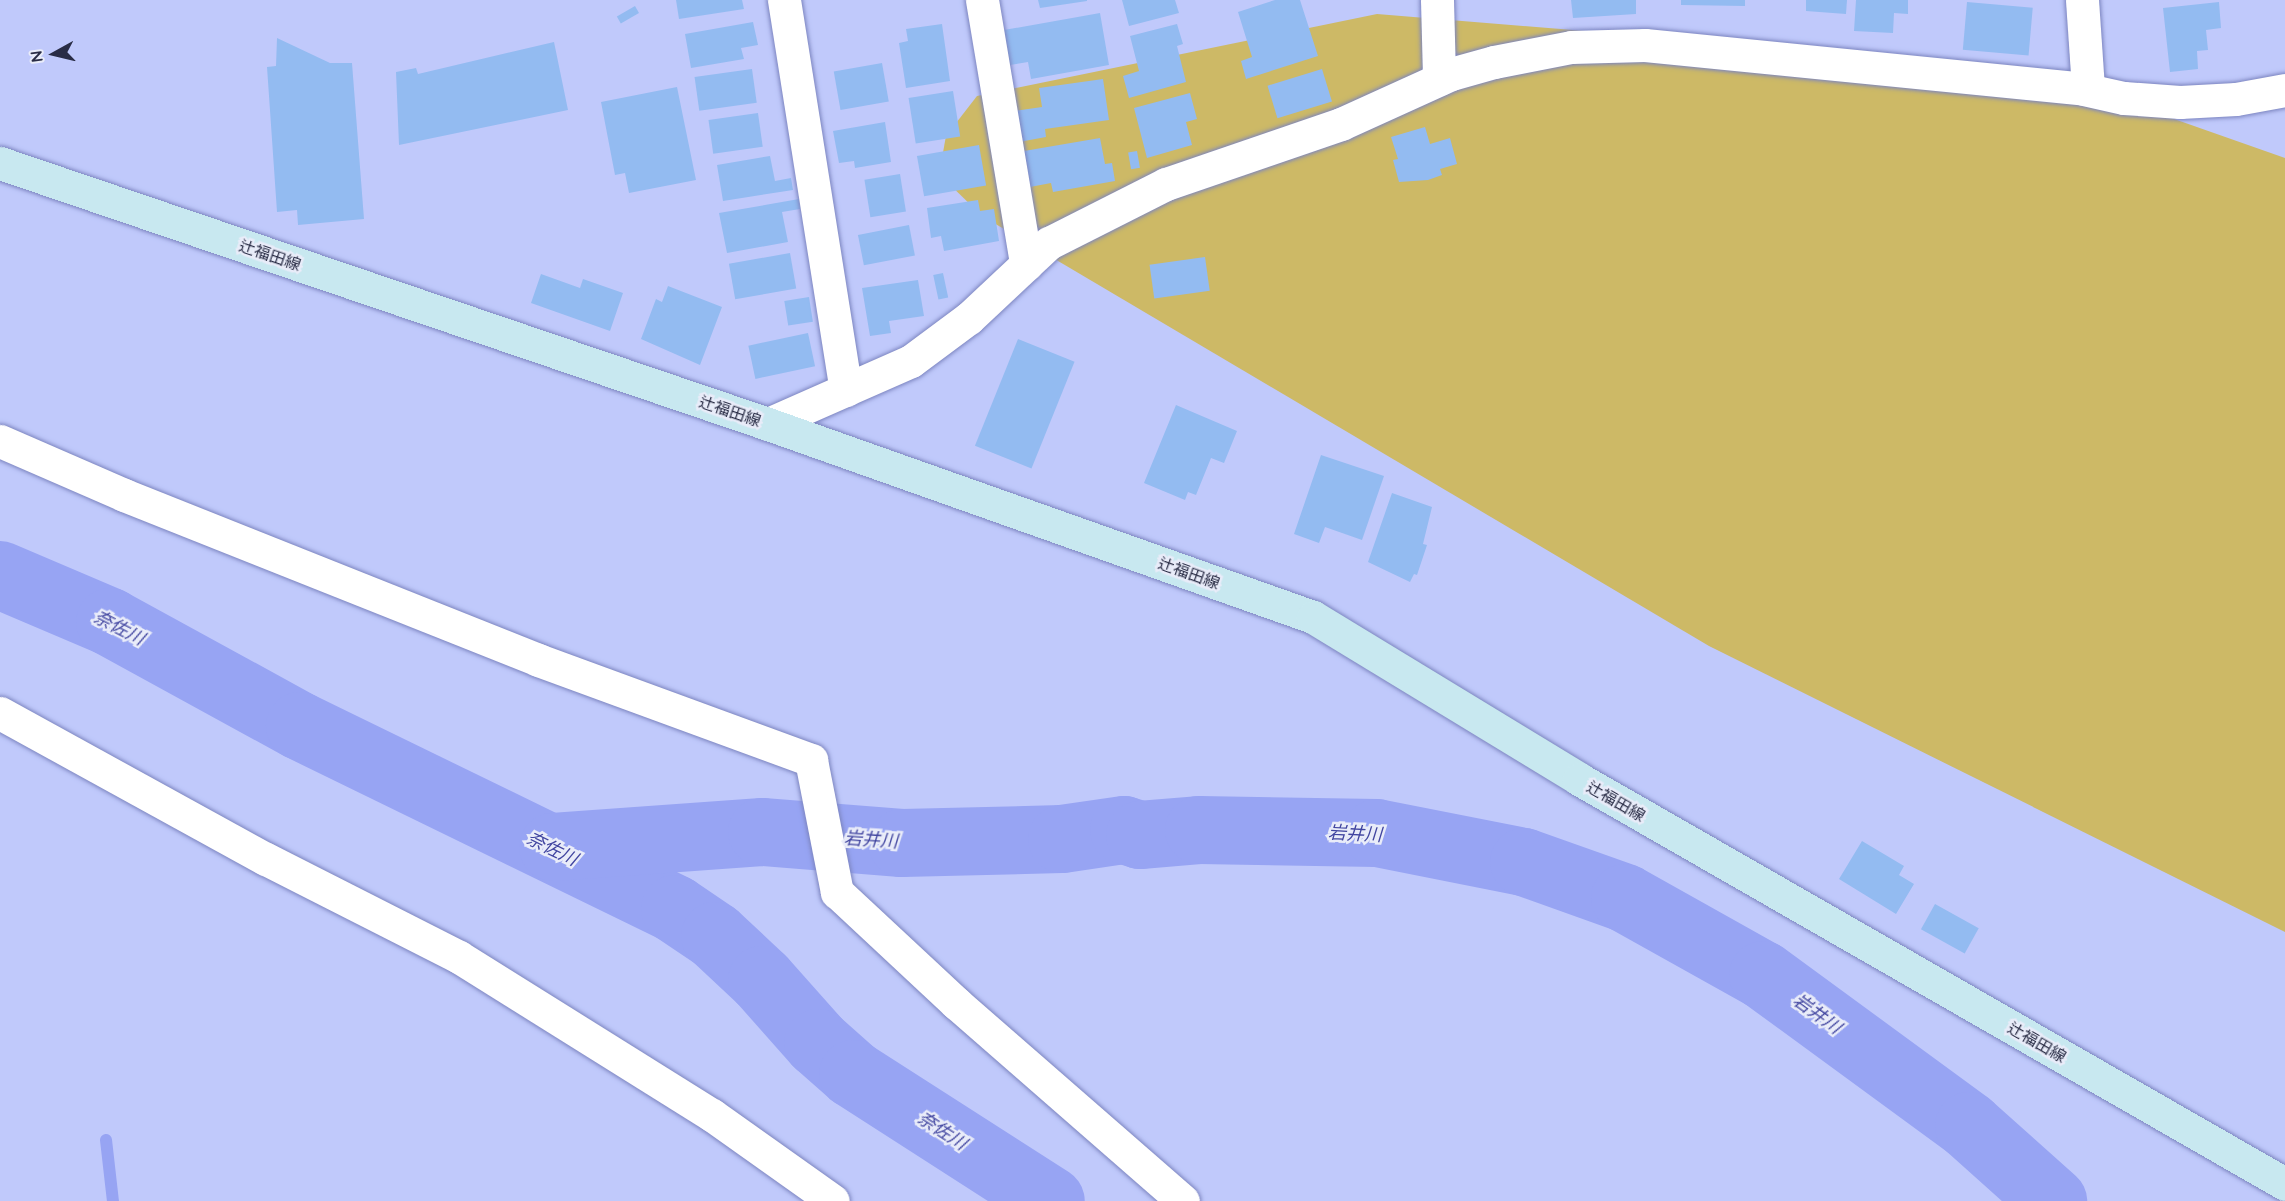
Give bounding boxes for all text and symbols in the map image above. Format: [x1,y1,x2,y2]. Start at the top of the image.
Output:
north arrow [24,24,84,84]
text: N [25,49,47,64]
street label: 辻福田線 [237,236,303,274]
street label: 辻福田線 [697,392,763,430]
street label: 辻福田線 [1156,553,1222,593]
water label: 奈佐川 [90,606,148,650]
street label: 辻福田線 [1583,777,1649,825]
water label: 岩井川 [1327,822,1383,846]
water label: 奈佐川 [523,827,581,871]
water label: 岩井川 [843,827,899,853]
water label: 岩井川 [1789,989,1845,1039]
street label: 辻福田線 [2004,1018,2070,1066]
water label: 奈佐川 [913,1107,971,1155]

